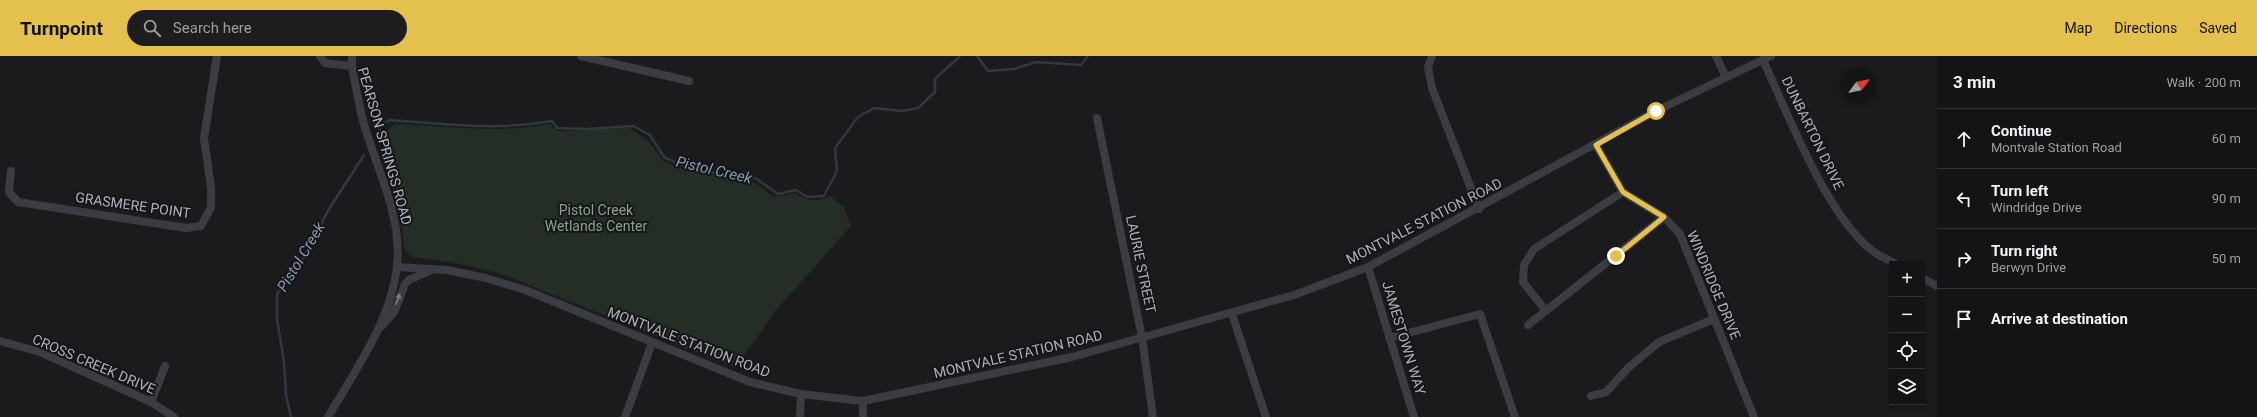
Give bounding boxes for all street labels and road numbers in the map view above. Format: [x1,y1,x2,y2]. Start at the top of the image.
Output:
street label: PEARSON SPRINGS ROAD [355,65,415,227]
street label: DUNBARTON DRIVE [1779,74,1847,192]
street label: MONTVALE STATION ROAD [1343,175,1505,267]
street label: GRASMERE POINT [74,189,192,221]
street label: LAURIE STREET [1123,214,1159,315]
street label: WINDRIDGE DRIVE [1684,228,1744,342]
street label: JAMESTOWN WAY [1379,279,1429,397]
street label: MONTVALE STATION ROAD [606,304,772,380]
street label: MONTVALE STATION ROAD [932,327,1104,381]
street label: CROSS CREEK DRIVE [30,331,158,397]

